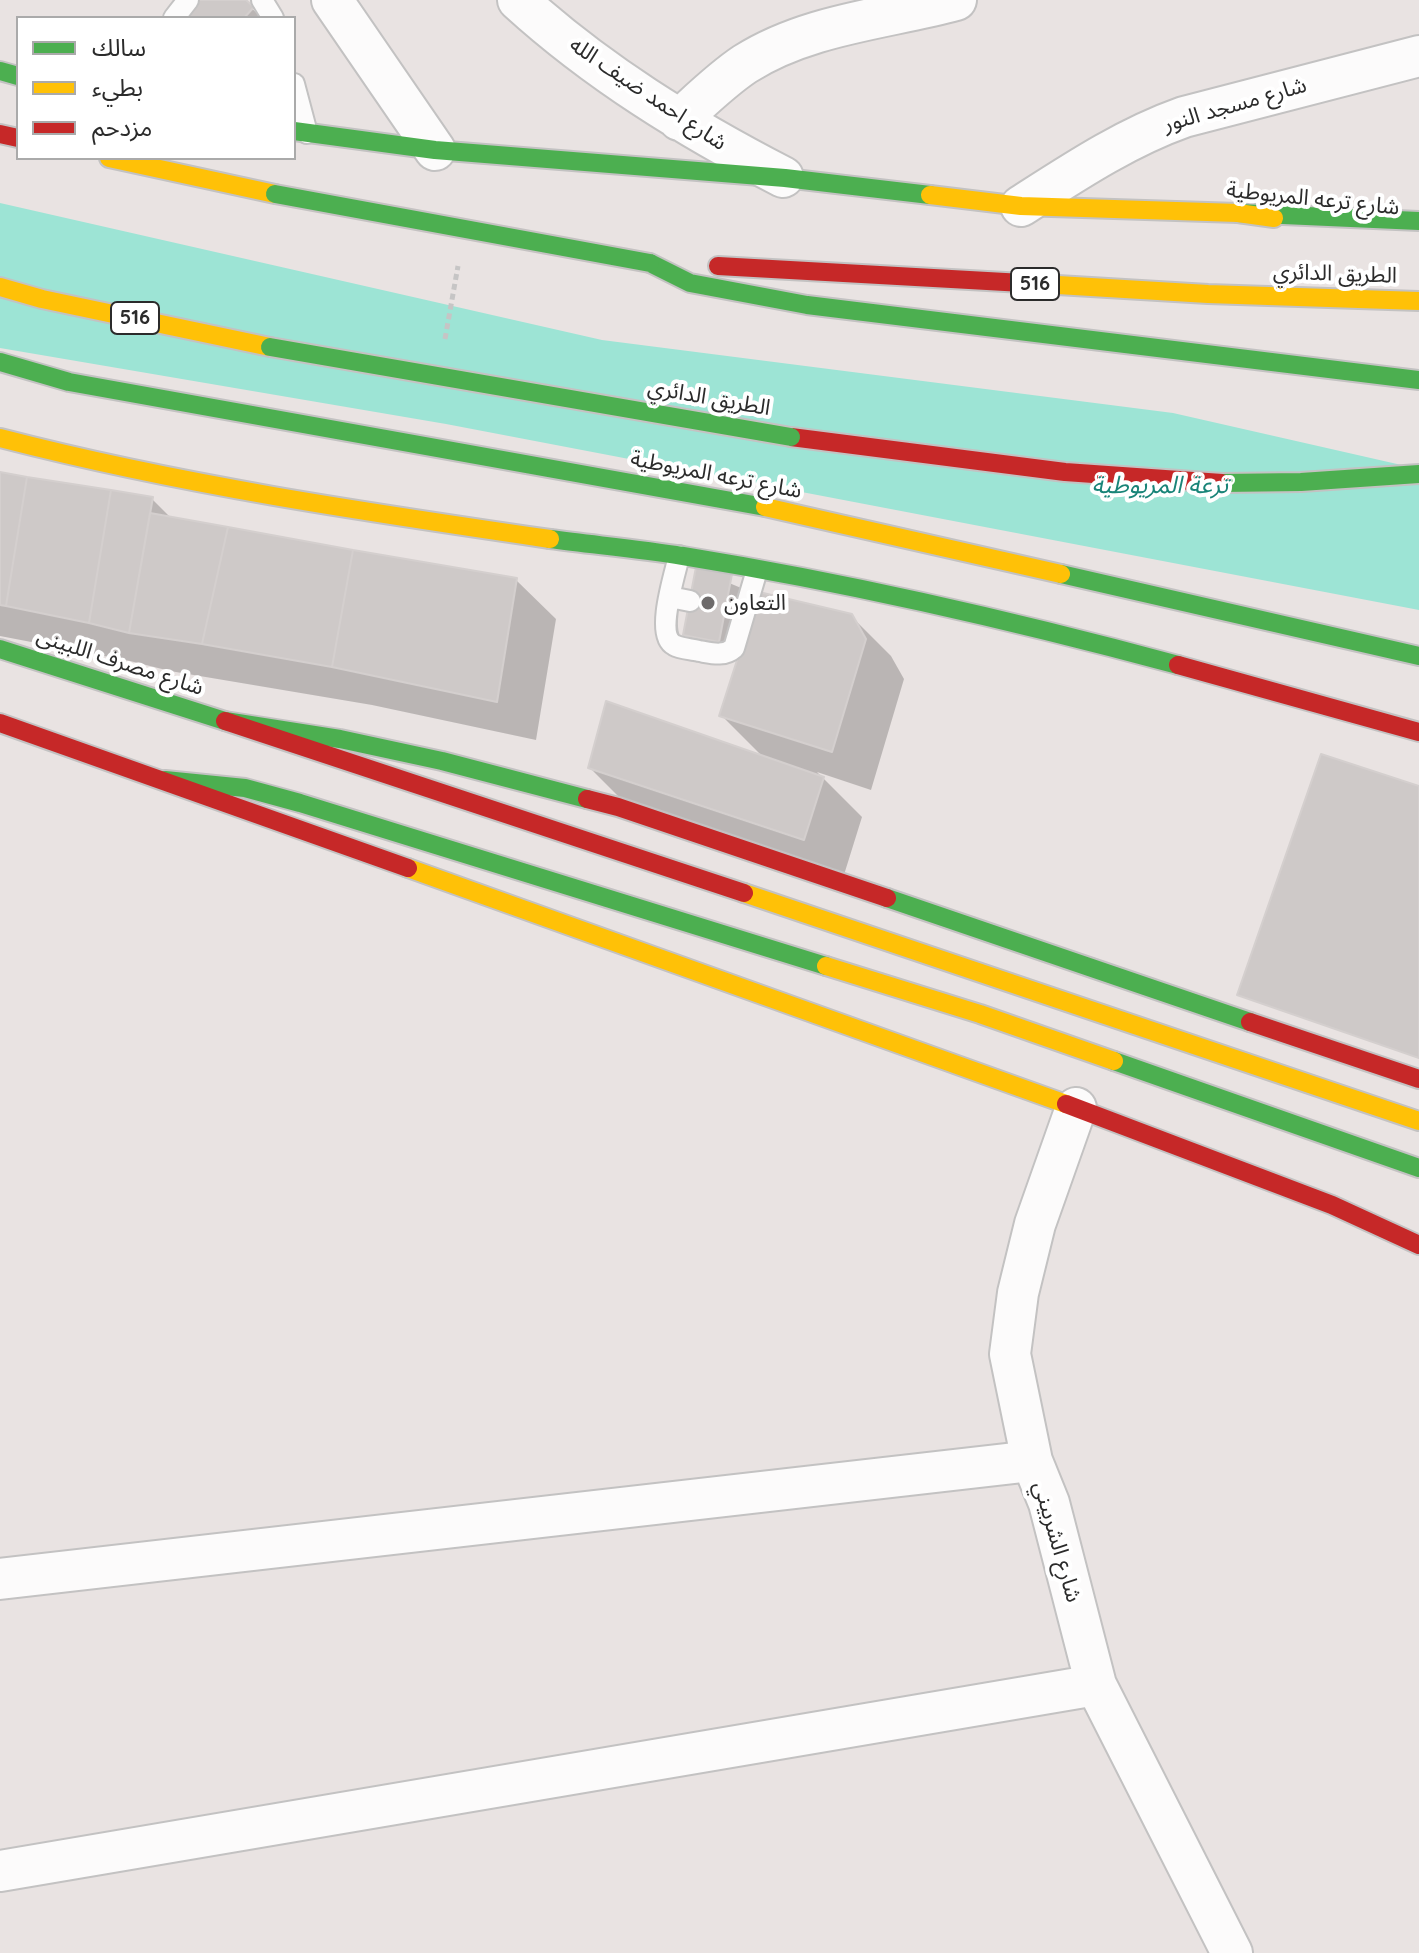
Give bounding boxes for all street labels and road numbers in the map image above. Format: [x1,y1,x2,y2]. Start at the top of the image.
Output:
street label: شارع احمد ضيف الله [564,32,732,156]
street label: شارع مسجد النور [1160,72,1310,138]
street label: شارع ترعه المريوطية [1225,177,1401,221]
street label: الطريق الدائري [1272,259,1398,289]
road number: 516 [1011,268,1059,300]
road number: 516 [111,302,159,334]
street label: الطريق الدائري [646,374,772,422]
street label: شارع ترعه المريوطية [628,445,804,505]
street label: شارع مصرف اللبينى [33,623,207,701]
street label: شارع الشربيني [1027,1479,1087,1605]

